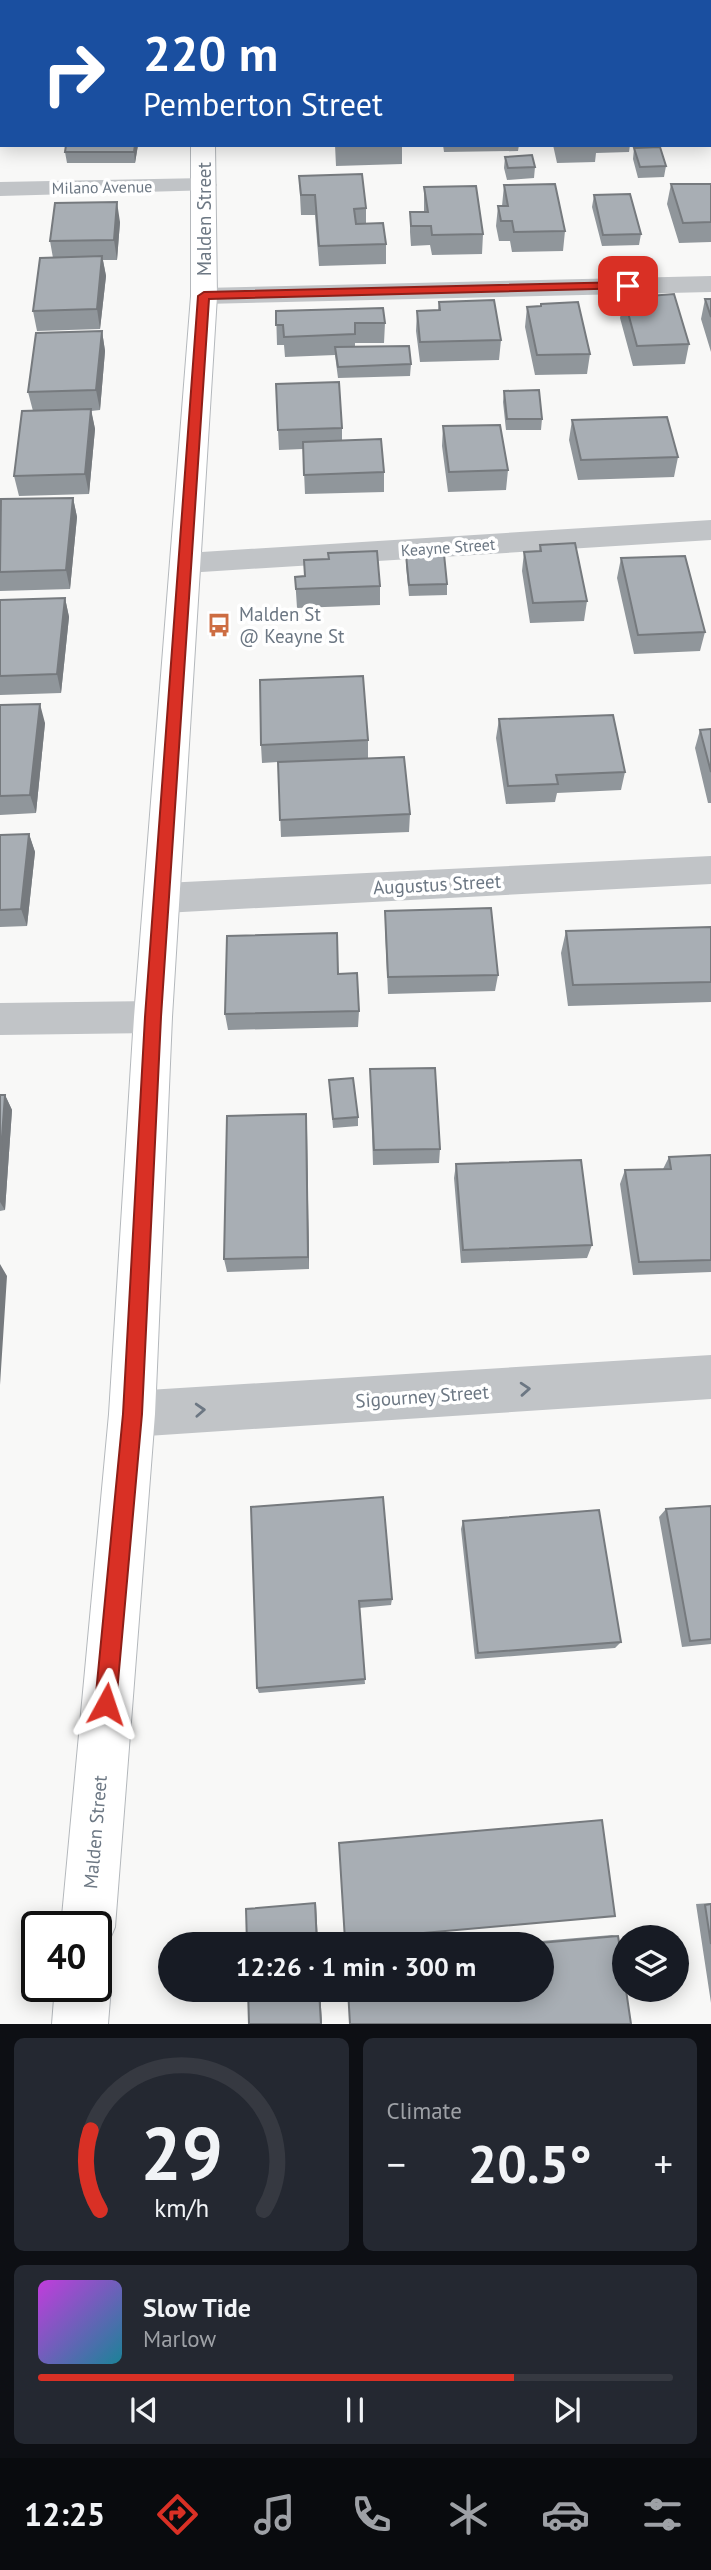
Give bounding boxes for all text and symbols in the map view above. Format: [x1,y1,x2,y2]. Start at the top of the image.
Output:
text: 220 m [143,21,278,85]
icon: right [28,28,119,119]
text: Pemberton Street [143,83,383,125]
street label: Malden Street [192,162,216,276]
street label: Milano Avenue [52,176,152,198]
pin [598,256,658,316]
icon: arrive [609,267,647,305]
street label: Keayne Street [400,534,496,560]
place label: Malden St @ Keayne St [239,602,345,648]
bus stop icon: Malden St @ Keayne St [205,611,233,639]
street label: Augustus Street [372,869,502,899]
street label: Sigourney Street [354,1379,490,1413]
one-way arrow [520,1382,531,1397]
one-way arrow [195,1403,206,1418]
position arrow [69,1667,143,1741]
street label: Malden Street [78,1774,112,1890]
speed limit sign: 40 [21,1911,112,2002]
map controls [612,1925,689,2002]
button: layers [612,1925,689,2002]
text: 12:26 · 1 min · 300 m [236,1950,476,1983]
text: Climate [387,2096,462,2125]
text: 29 [140,2107,223,2201]
text: 20.5° [468,2130,592,2197]
text: − [387,2139,406,2188]
text: + [654,2139,673,2188]
text: km/h [154,2192,209,2224]
text: Slow Tide [143,2291,251,2324]
text: Marlow [143,2324,216,2353]
icon: previous [125,2391,163,2429]
icon: pause [336,2391,374,2429]
icon: next [548,2391,586,2429]
icon: directions [153,2490,202,2539]
icon: music [250,2490,299,2539]
icon: phone [347,2490,396,2539]
icon: climate [444,2490,493,2539]
icon: car [541,2490,590,2539]
icon: filters [638,2490,687,2539]
text: 12:25 [24,2493,105,2535]

